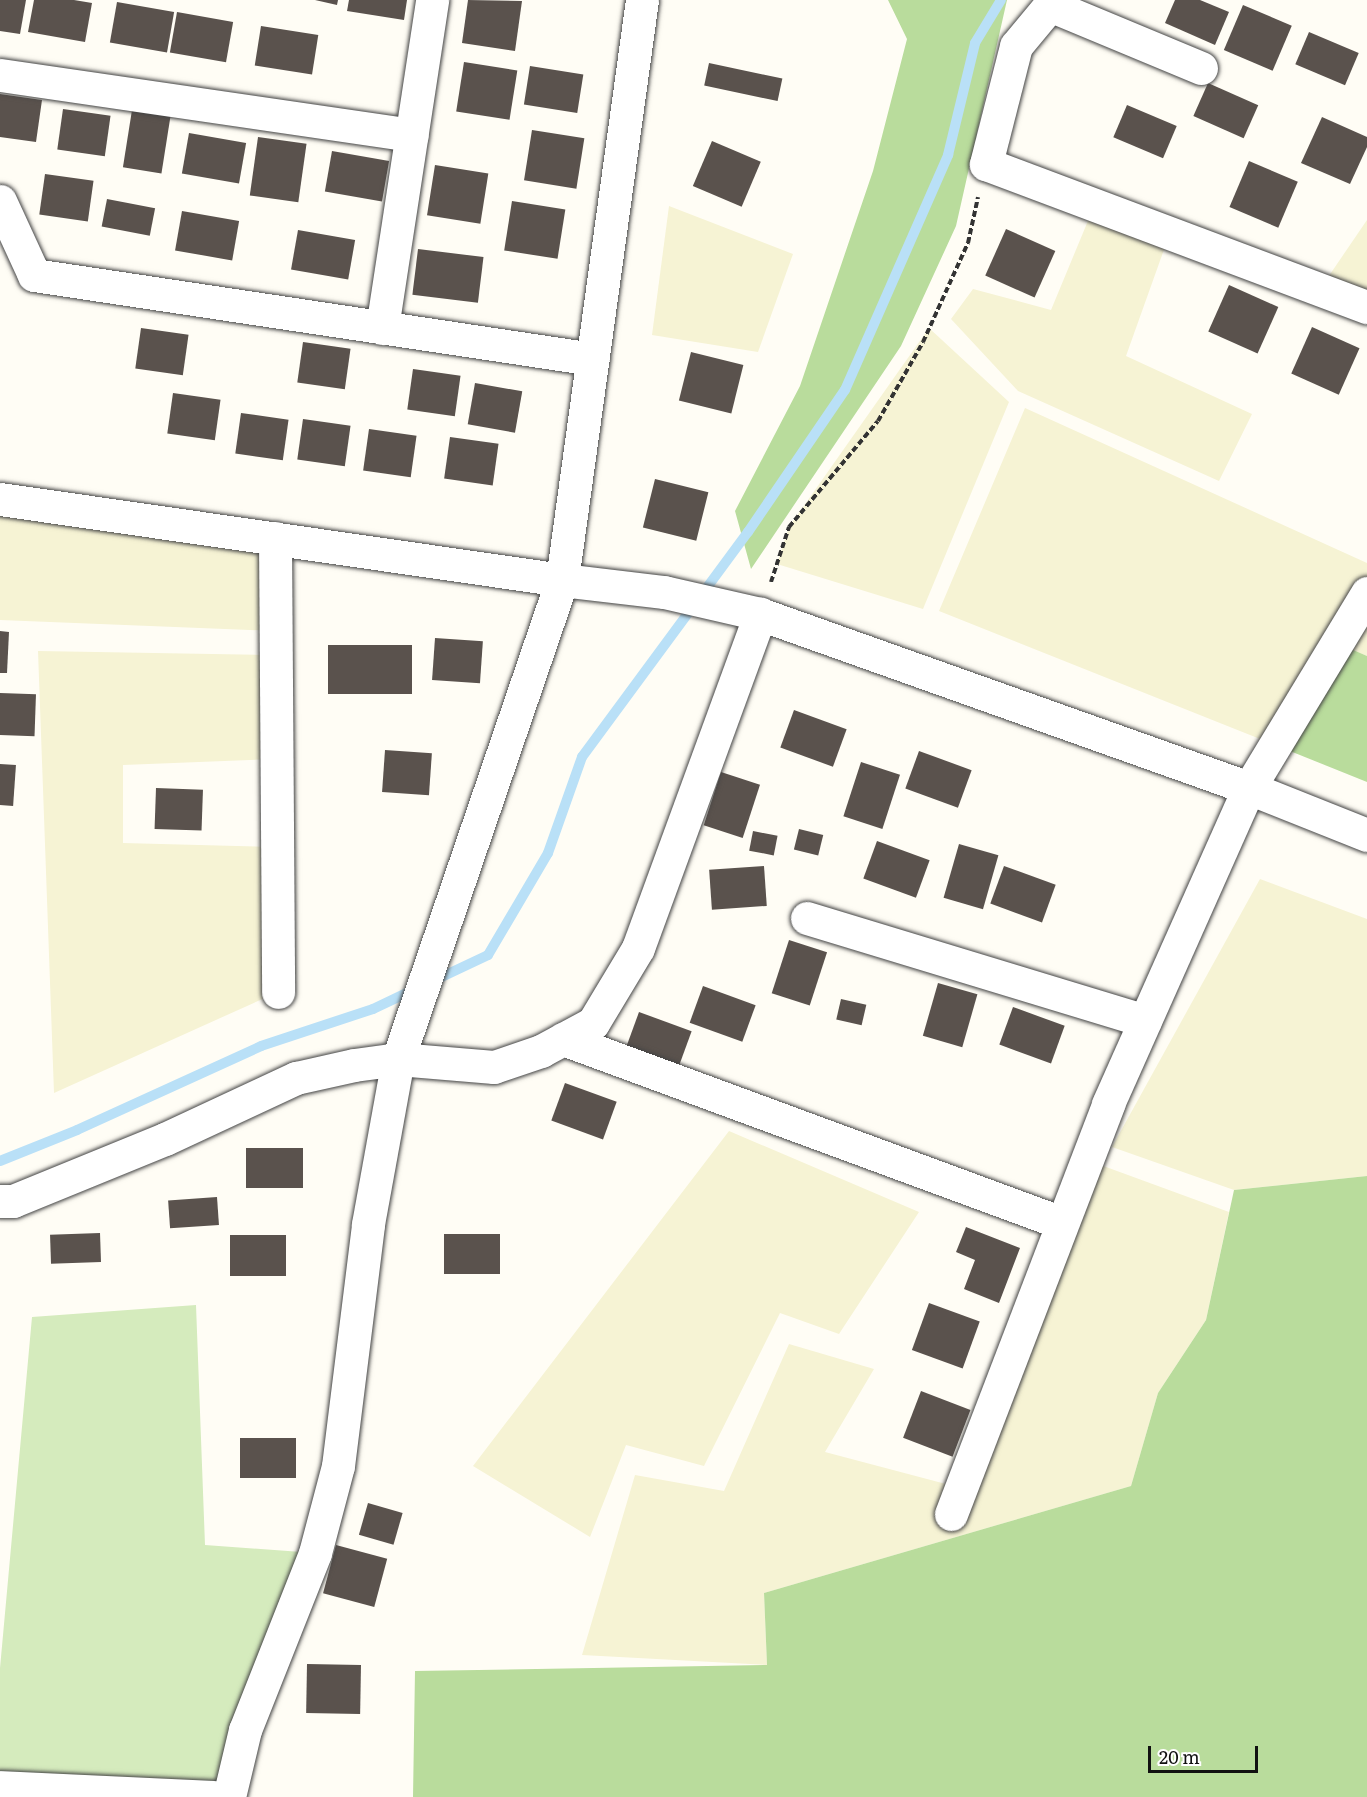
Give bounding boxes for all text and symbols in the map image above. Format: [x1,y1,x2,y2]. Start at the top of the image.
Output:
scale bar [1151,1734,1260,1772]
text: 20 m [1159,1743,1200,1770]

